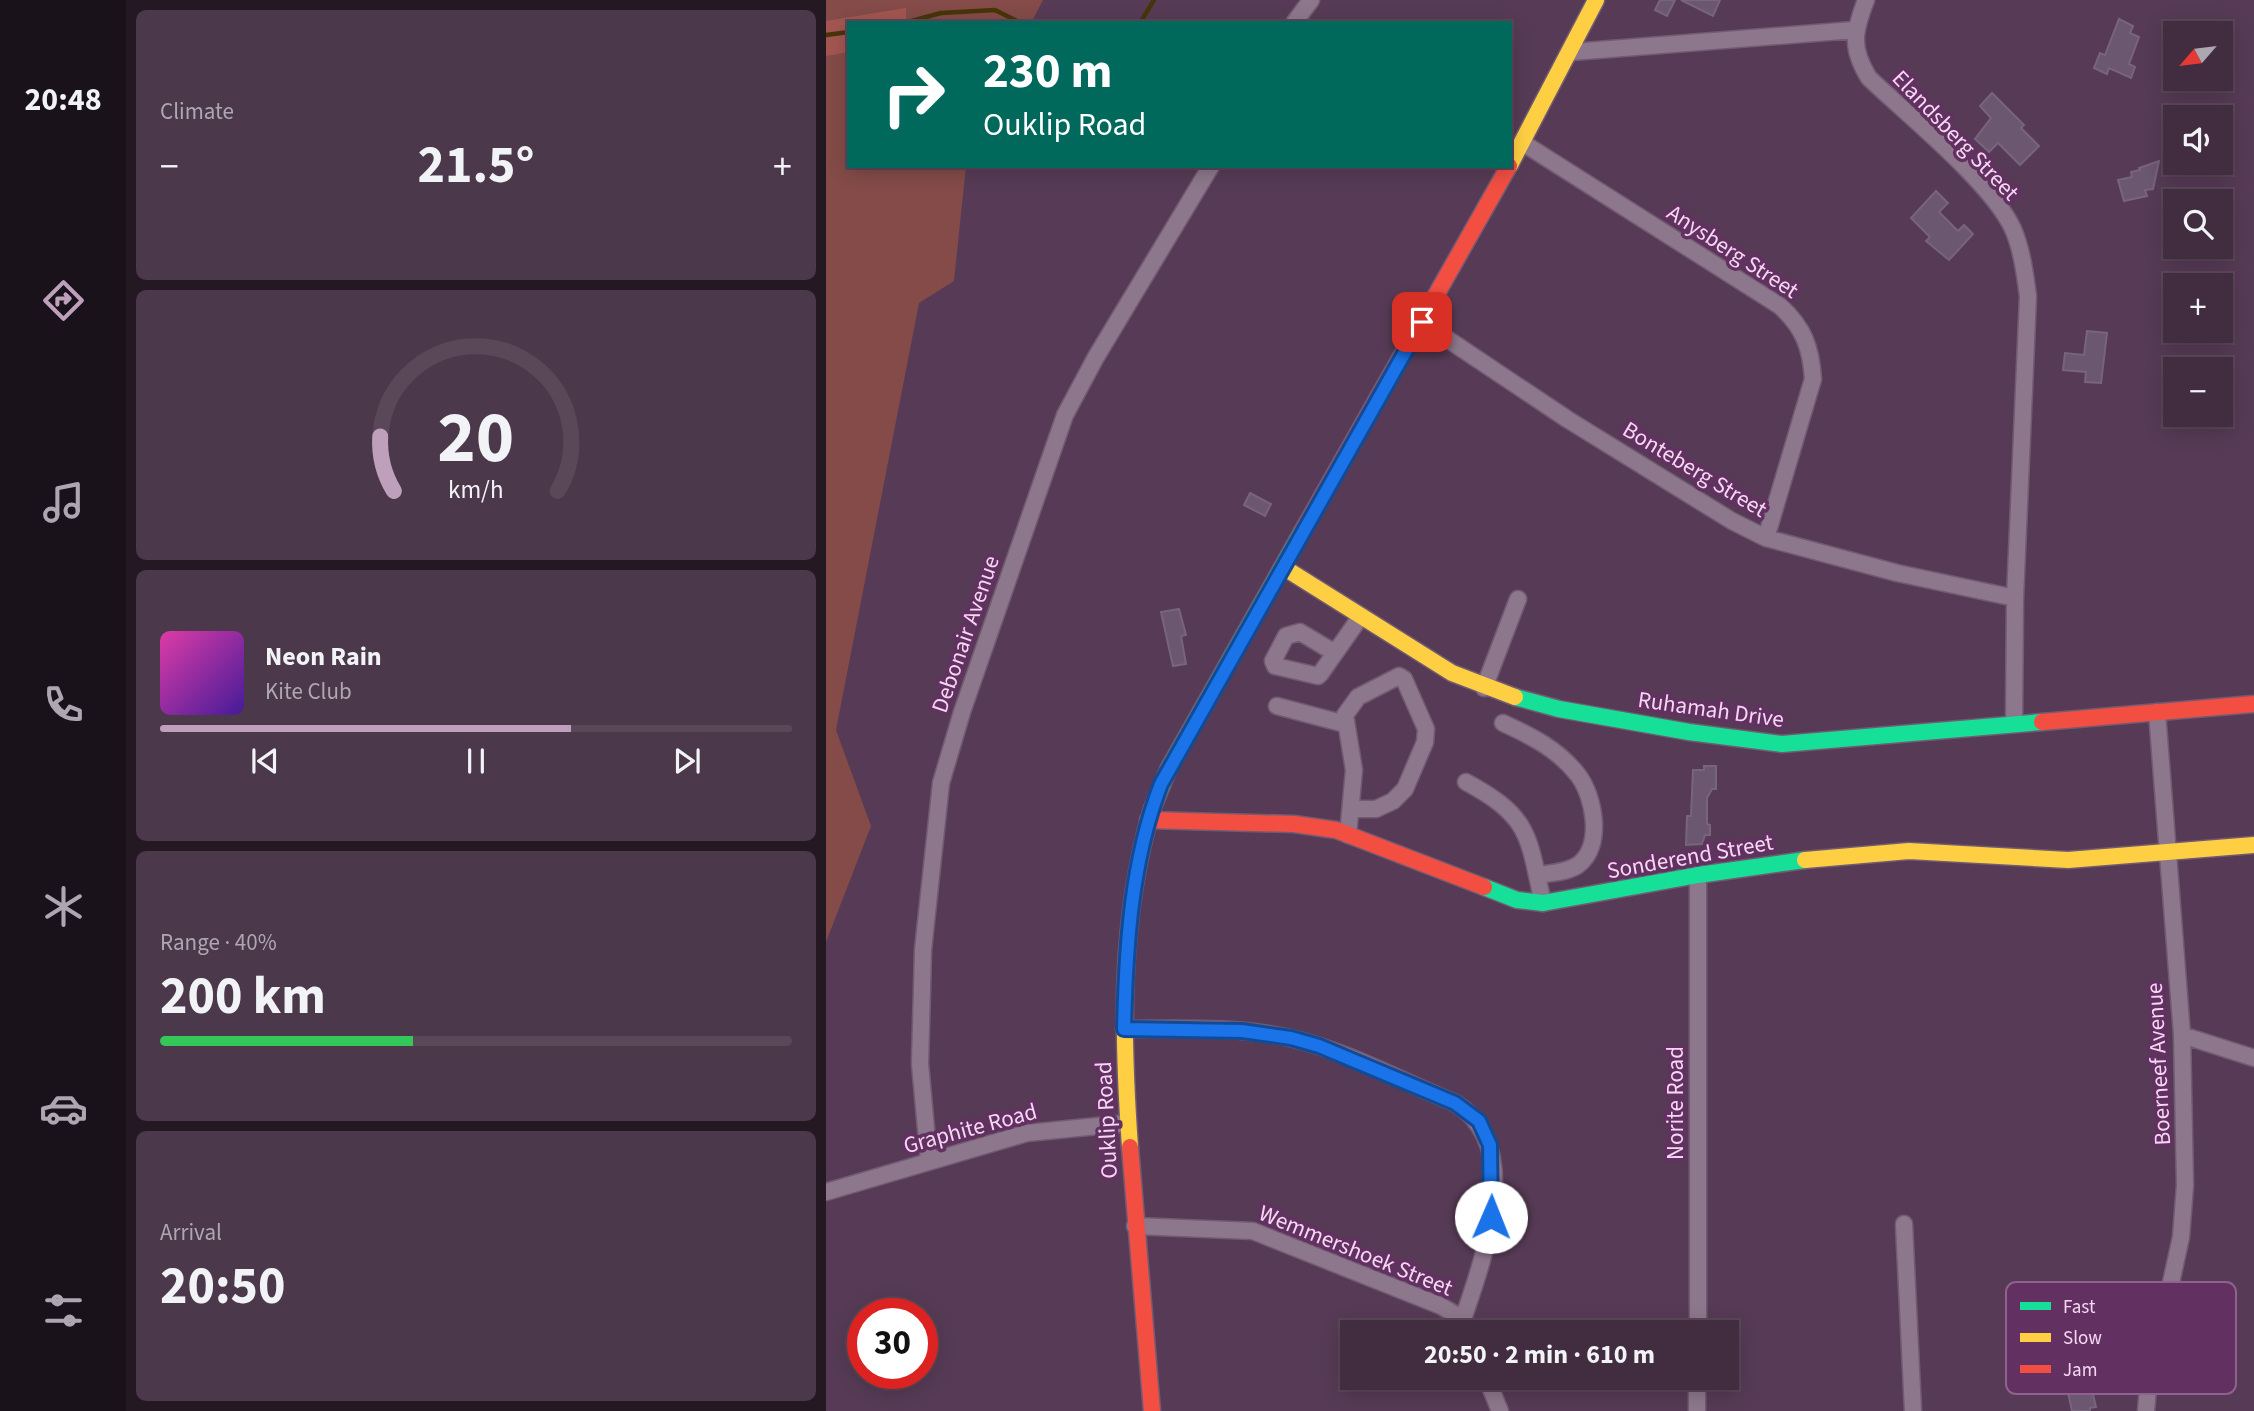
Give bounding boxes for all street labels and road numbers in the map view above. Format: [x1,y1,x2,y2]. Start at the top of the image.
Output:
street label: Elandsberg Street [1885,63,2027,208]
street label: Anysberg Street [1660,196,1805,307]
street label: Bonteberg Street [1616,413,1773,526]
street label: Debonair Avenue [923,551,1008,717]
street label: Ruhamah Drive [1636,683,1786,736]
street label: Sonderend Street [1604,826,1776,887]
street label: Boerneef Avenue [2138,982,2179,1146]
street label: Norite Road [1659,1046,1692,1160]
street label: Ouklip Road [1087,1060,1126,1179]
street label: Graphite Road [900,1095,1041,1162]
street label: Wemmershoek Street [1254,1196,1458,1305]

